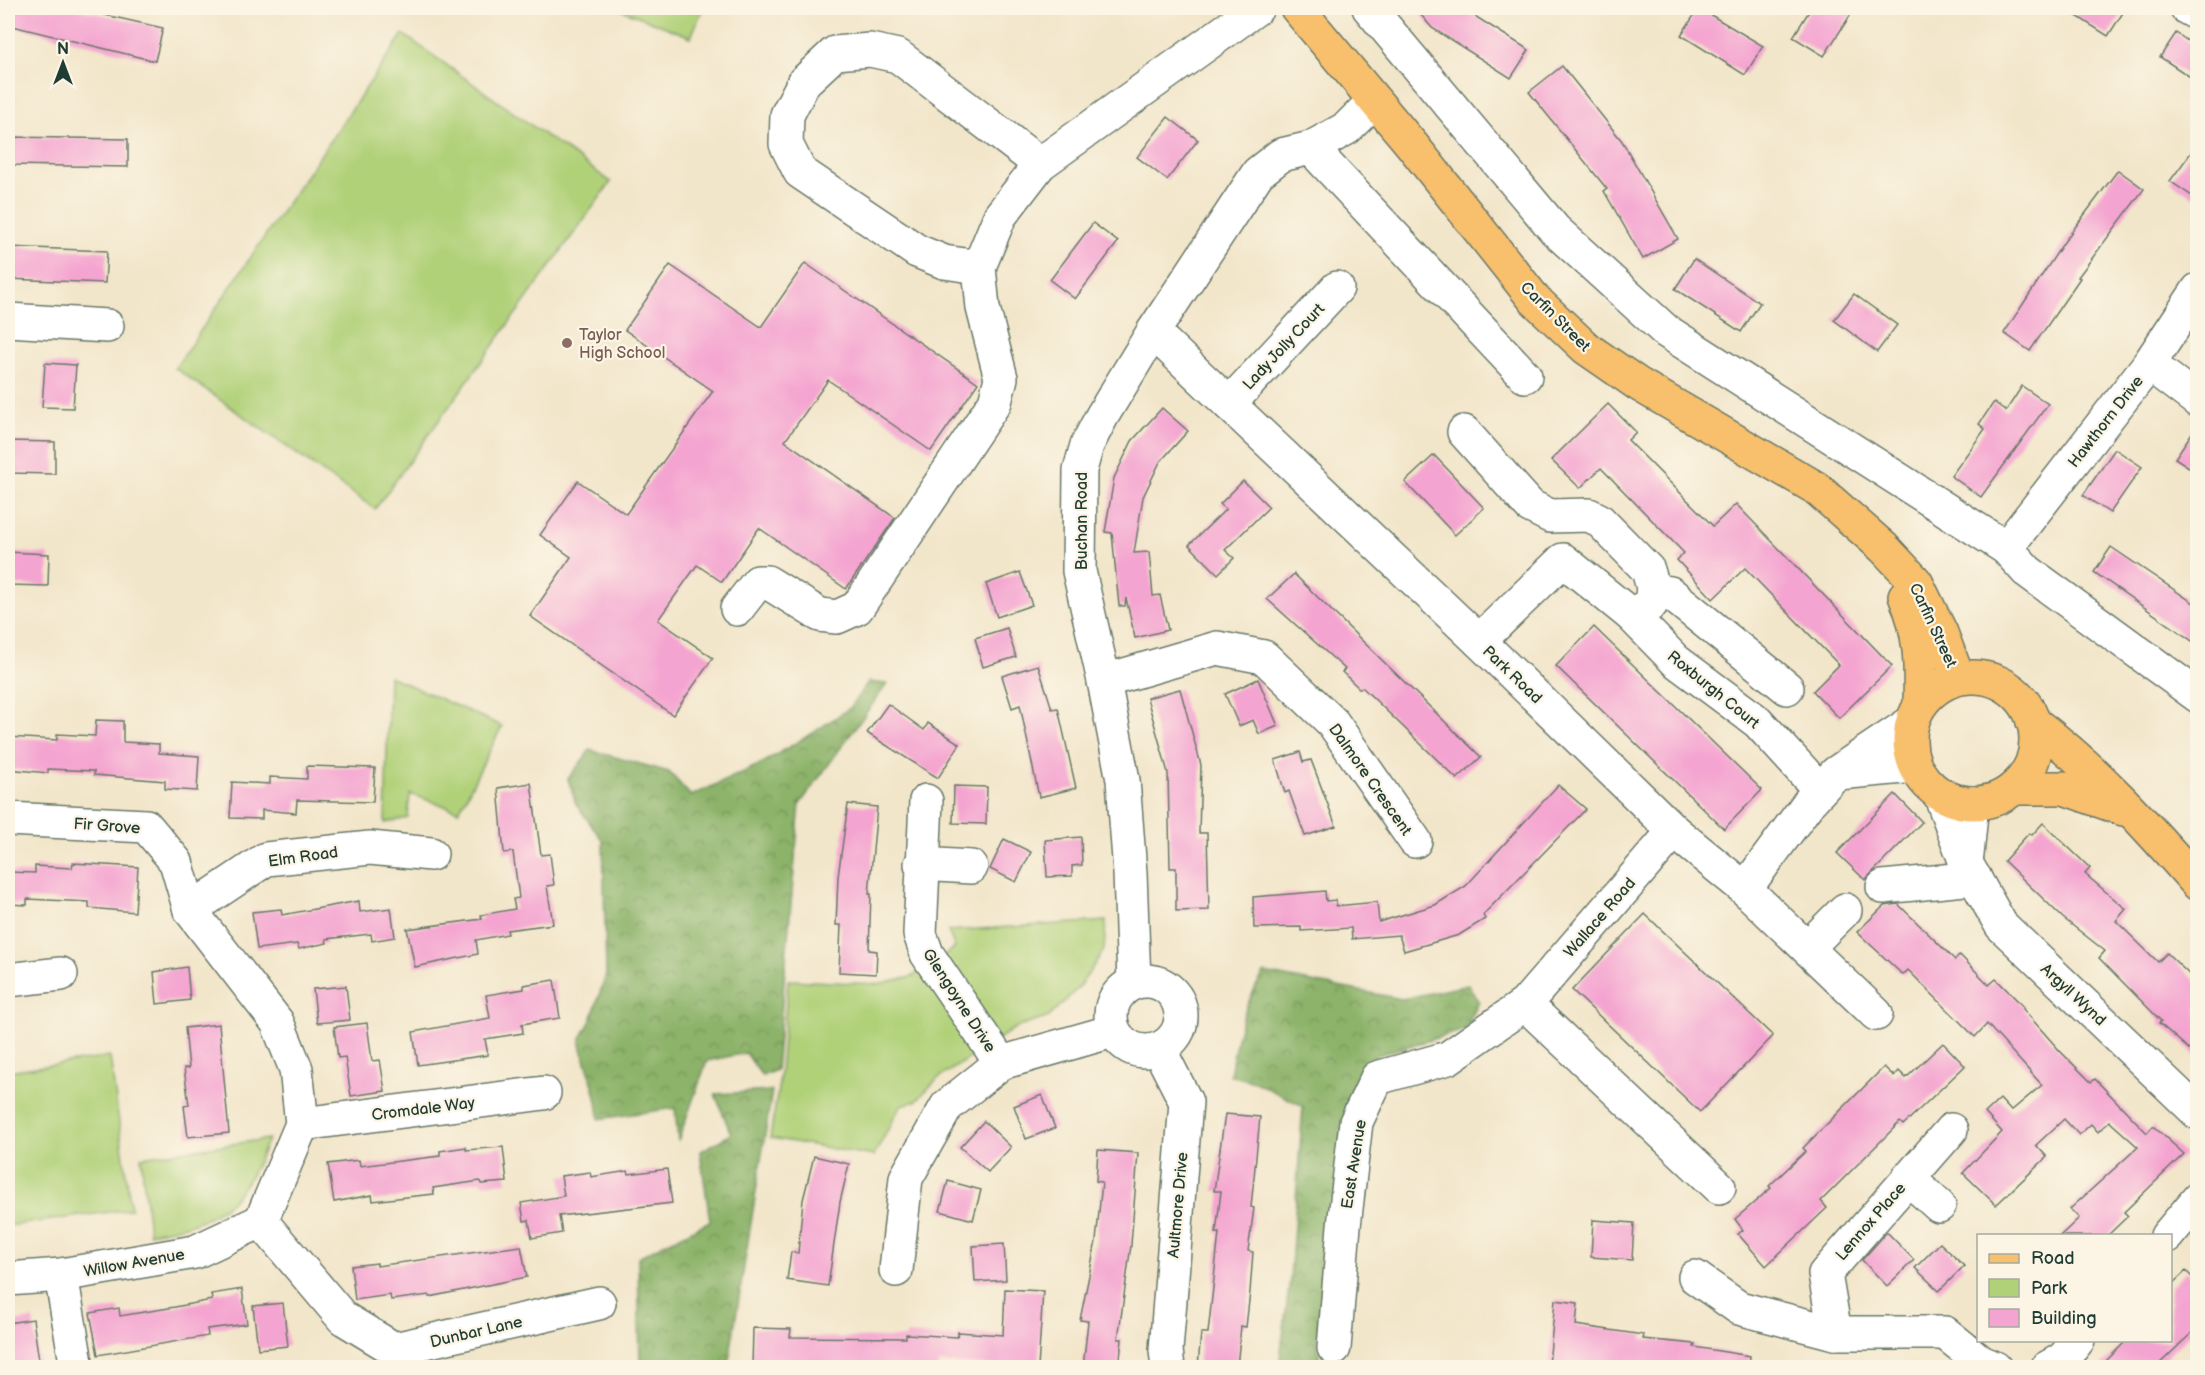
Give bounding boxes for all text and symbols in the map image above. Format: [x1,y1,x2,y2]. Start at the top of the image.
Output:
north arrow [33,33,93,93]
text: N [57,40,69,59]
street label: Carfin Street [1516,278,1594,356]
street label: Lady Jolly Court [1239,300,1329,394]
place label: Taylor High School [579,326,665,363]
marker: Taylor High School [560,336,574,350]
street label: Hawthorn Drive [2064,372,2148,472]
street label: Buchan Road [1073,472,1092,570]
street label: Carfin Street [1905,580,1961,671]
street label: Park Road [1478,642,1546,708]
street label: Roxburgh Court [1663,647,1763,733]
street label: Dalmore Crescent [1324,720,1415,839]
street label: Fir Grove [73,815,141,838]
street label: Elm Road [267,843,339,872]
street label: Wallace Road [1560,874,1640,962]
street label: Glengoyne Drive [918,945,1000,1057]
street label: Argyll Wynd [2036,960,2110,1030]
street label: Cromdale Way [370,1094,477,1125]
street label: East Avenue [1338,1118,1371,1210]
street label: Aultmore Drive [1164,1151,1193,1259]
street label: Lennox Place [1832,1179,1911,1265]
legend [1977,1234,2172,1342]
street label: Willow Avenue [82,1245,187,1282]
text: Road [2031,1248,2075,1269]
text: Park [2031,1278,2067,1299]
text: Building [2031,1308,2097,1329]
street label: Dunbar Lane [428,1312,525,1352]

